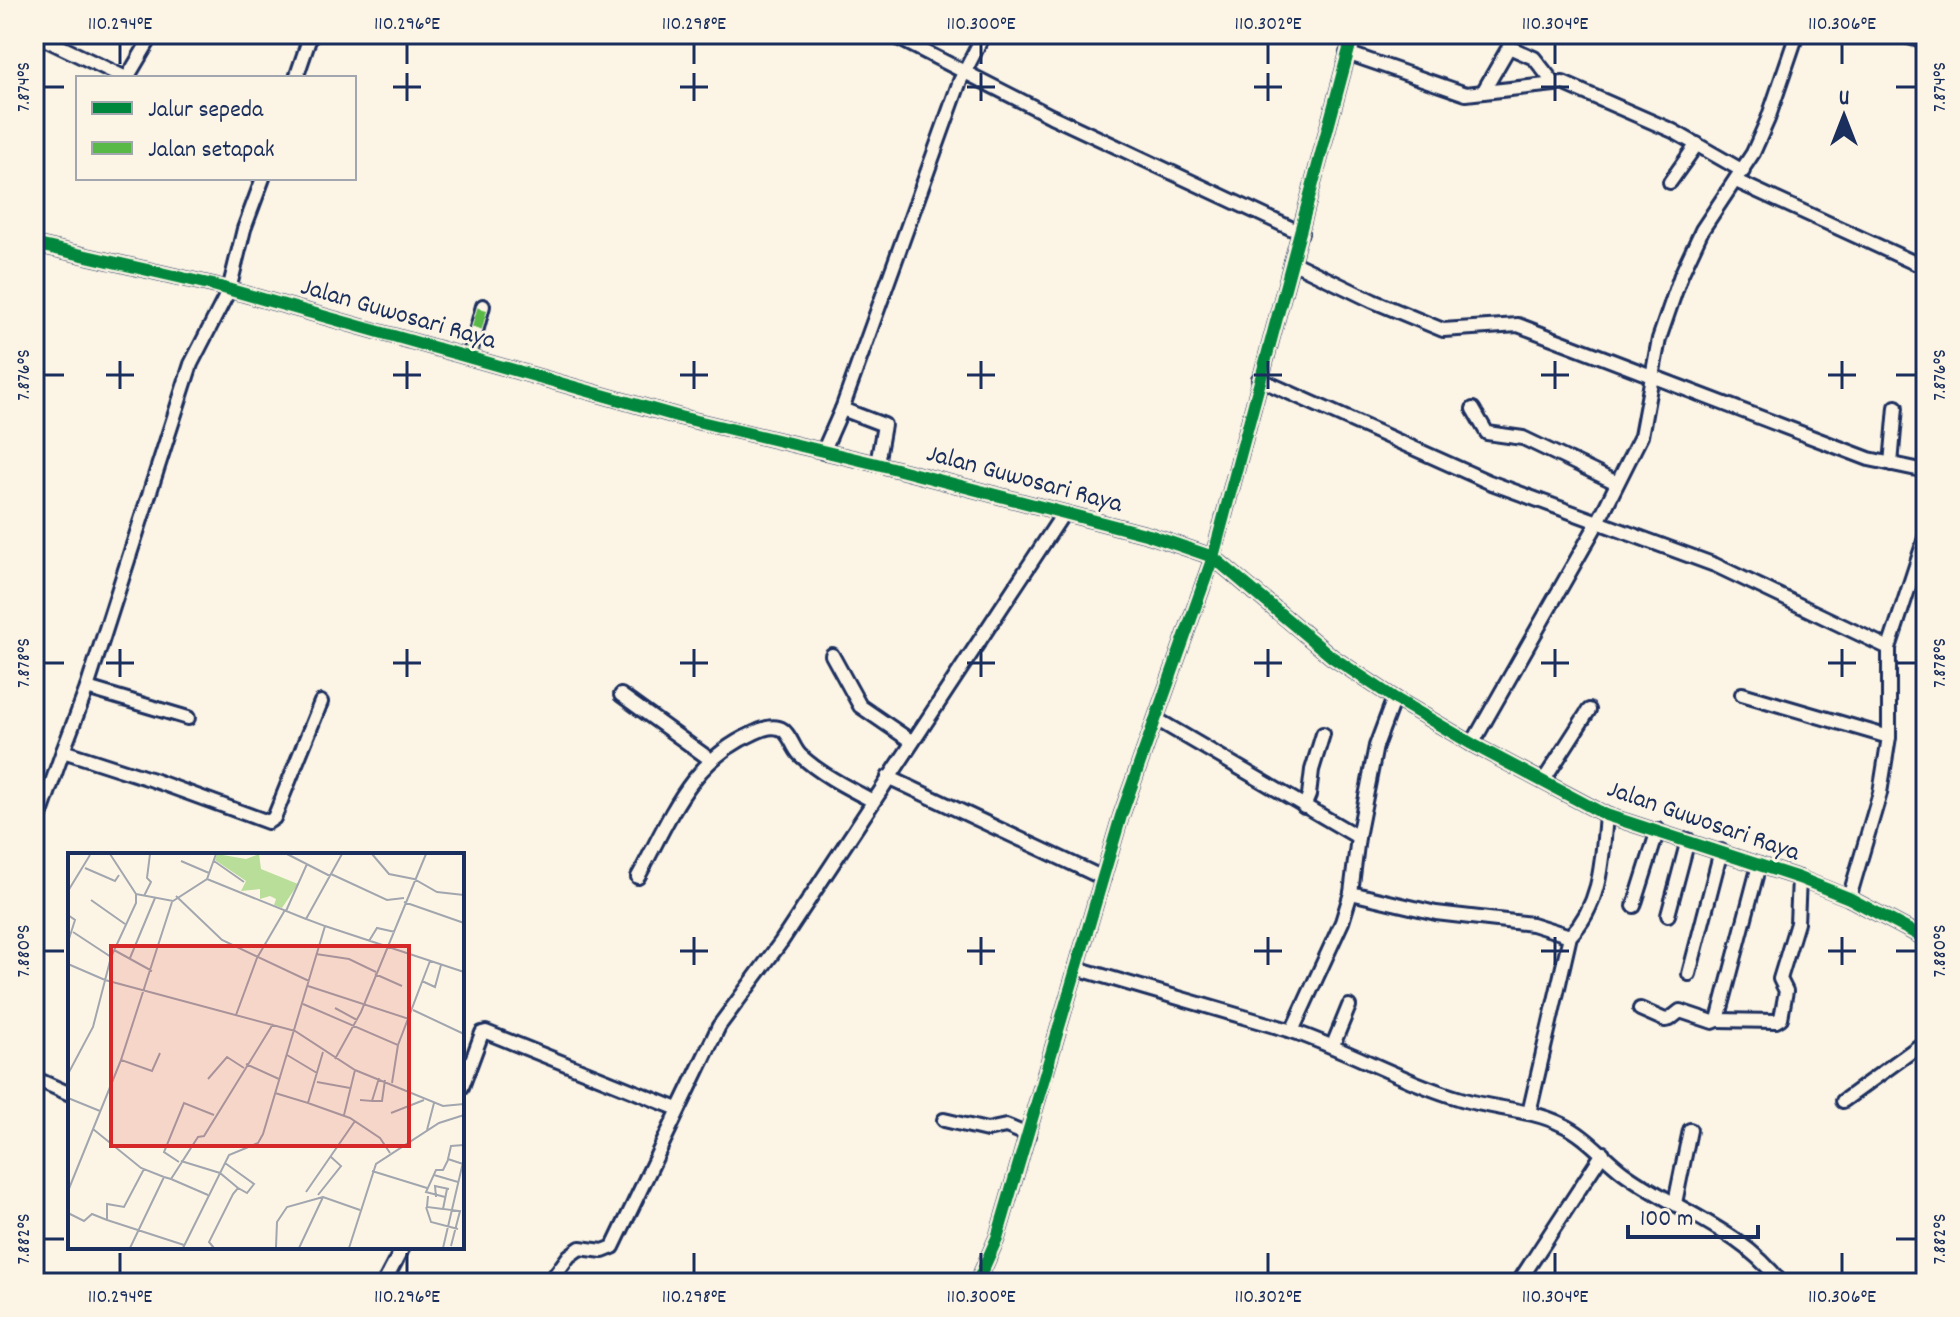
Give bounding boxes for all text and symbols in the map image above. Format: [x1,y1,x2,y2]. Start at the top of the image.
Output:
text: 110.294°E [88,11,152,39]
text: 110.296°E [374,11,440,39]
text: 110.298°E [662,11,726,39]
text: 110.300°E [946,11,1016,39]
text: 110.302°E [1235,11,1302,39]
text: 110.304°E [1522,11,1588,39]
text: 110.306°E [1808,11,1876,39]
text: 7.874°S [11,62,39,112]
text: 7.874°S [1927,62,1955,112]
legend [76,76,356,180]
north arrow [1804,76,1884,156]
text: U [1839,84,1849,115]
text: Jalur sepeda [148,94,264,128]
text: Jalan setapak [148,134,274,168]
street label: Jalan Guwosari Raya [296,269,501,361]
text: 7.876°S [11,349,39,401]
text: 7.876°S [1927,349,1955,401]
street label: Jalan Guwosari Raya [922,436,1127,524]
text: 7.878°S [11,638,39,688]
text: 7.878°S [1927,638,1955,688]
street label: Jalan Guwosari Raya [1602,772,1805,873]
inset map [68,853,464,1249]
text: 7.880°S [11,924,39,978]
text: 7.880°S [1927,924,1955,978]
scale bar [1628,1189,1758,1239]
text: 100 m [1640,1203,1693,1237]
text: 7.882°S [11,1214,39,1265]
text: 7.882°S [1927,1214,1955,1265]
text: 110.294°E [88,1284,152,1312]
text: 110.296°E [374,1284,440,1312]
text: 110.298°E [662,1284,726,1312]
text: 110.300°E [946,1284,1016,1312]
text: 110.302°E [1235,1284,1302,1312]
text: 110.304°E [1522,1284,1588,1312]
text: 110.306°E [1808,1284,1876,1312]

